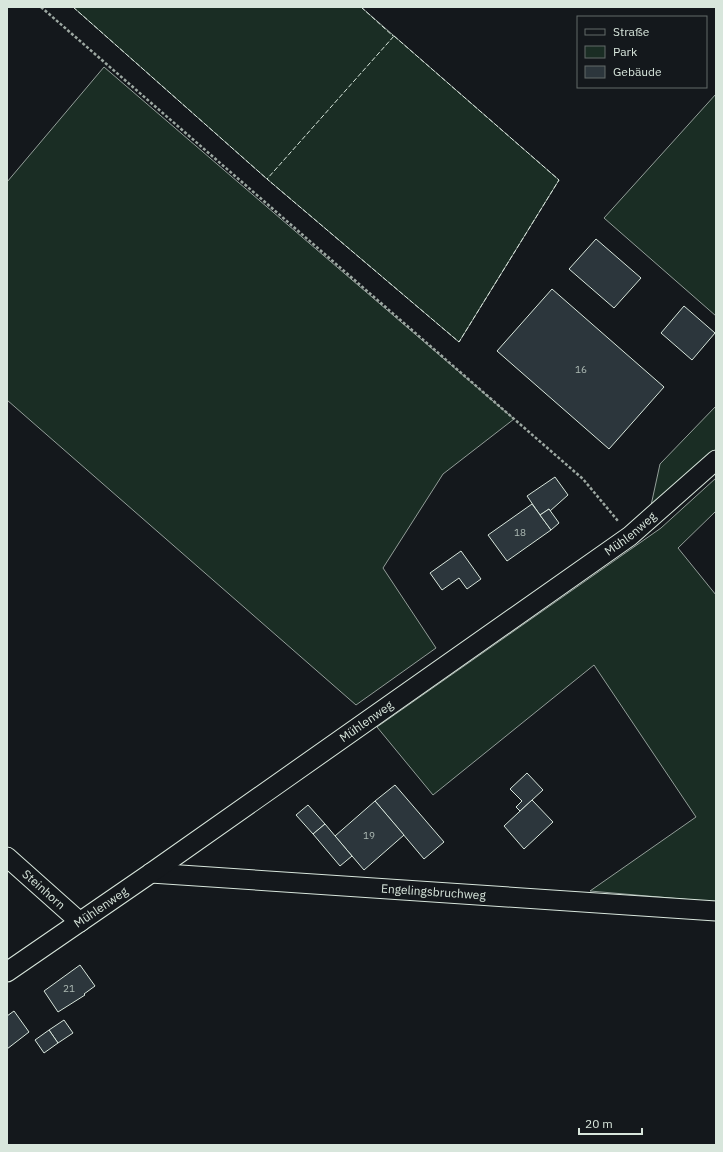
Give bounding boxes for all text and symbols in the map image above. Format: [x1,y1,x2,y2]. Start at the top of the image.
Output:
legend [577,16,707,88]
text: Straße [613,24,650,39]
text: Park [613,44,638,59]
text: Gebäude [613,64,662,79]
house number: 16 [575,363,587,376]
street label: Mühlenweg [601,508,660,559]
house number: 18 [514,526,526,539]
street label: Mühlenweg [336,697,396,745]
house number: 19 [363,829,375,842]
street label: Steinhorn [19,866,68,912]
street label: Engelingsbruchweg [380,880,487,903]
street label: Mühlenweg [71,883,131,931]
house number: 21 [63,982,75,995]
scale bar [579,1110,642,1136]
text: 20 m [585,1116,613,1131]

